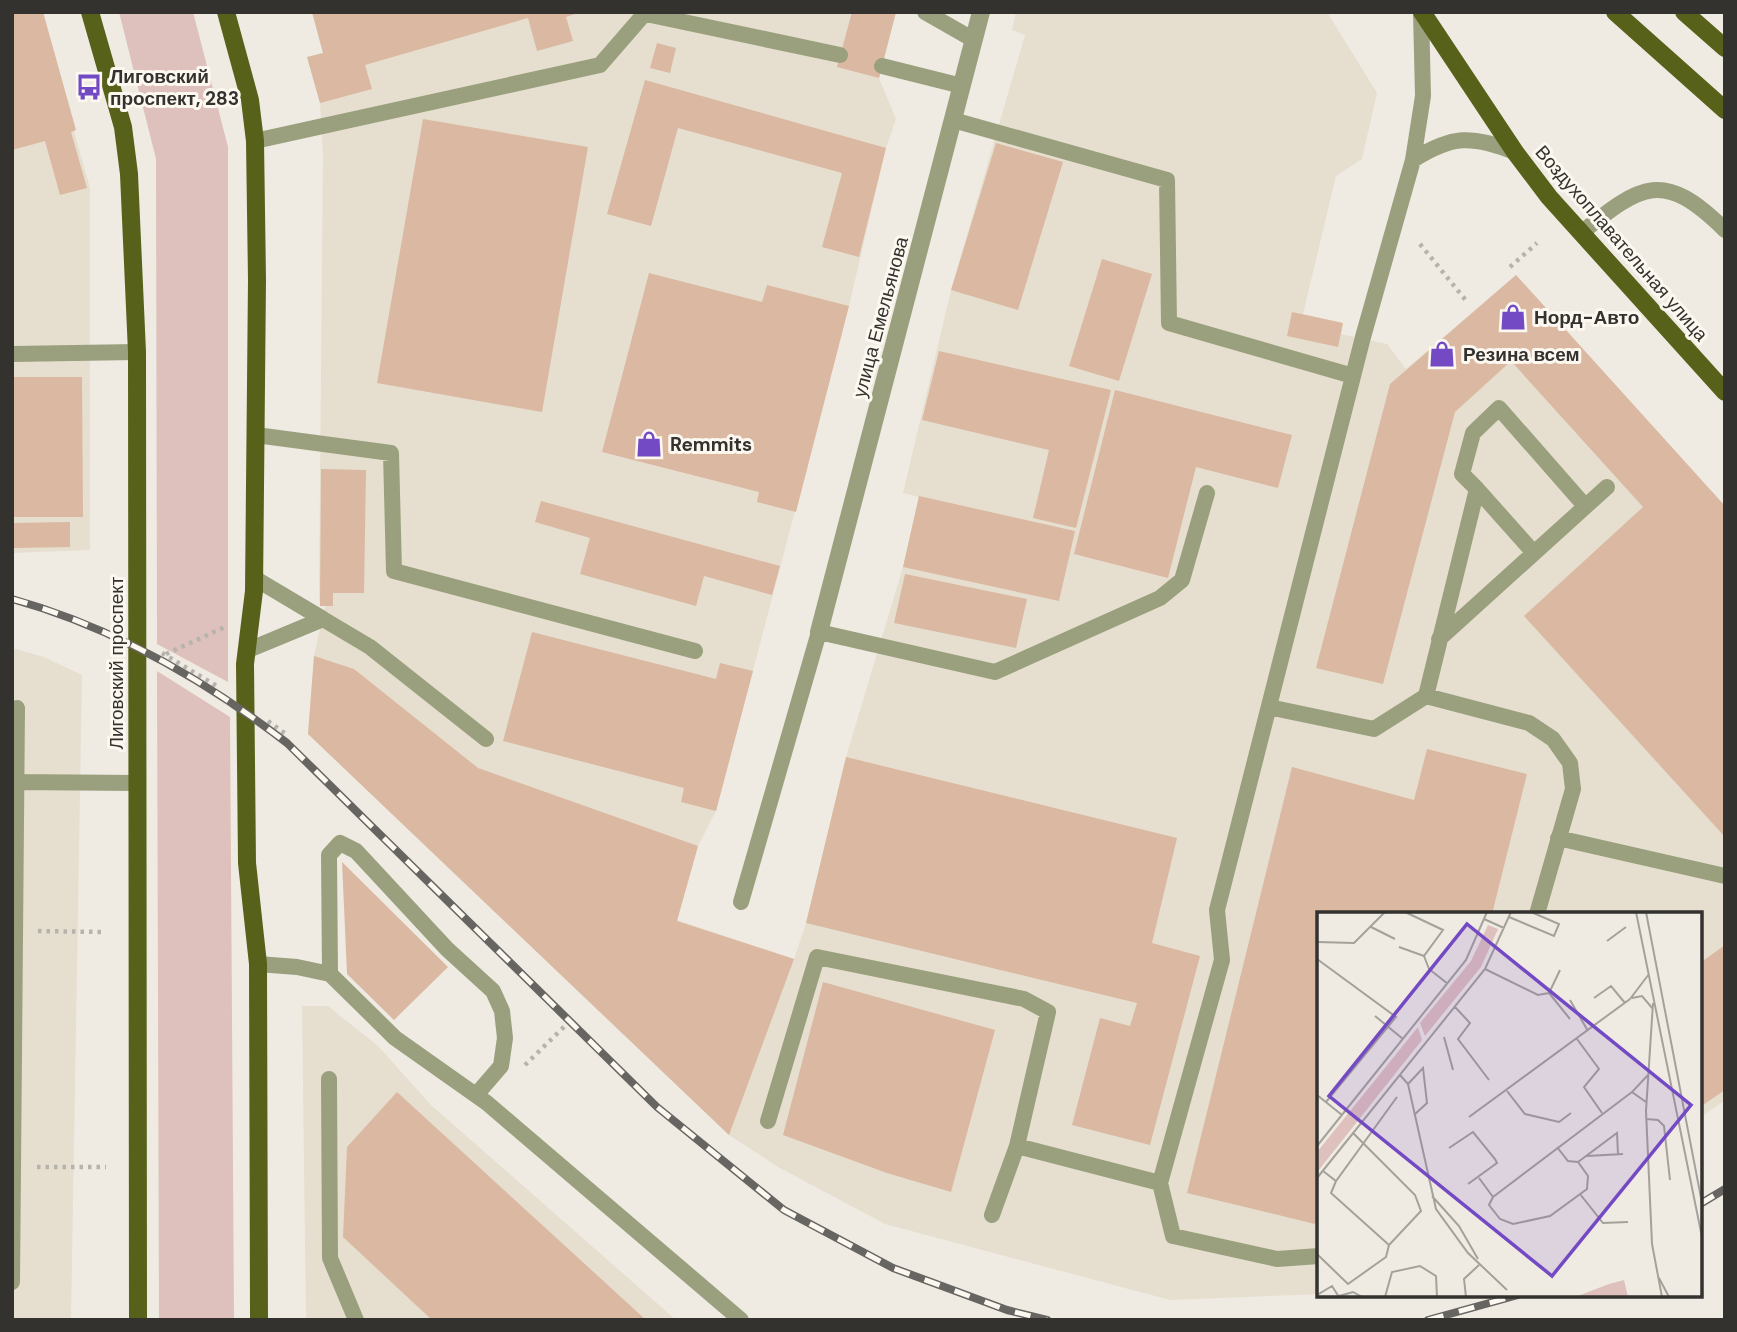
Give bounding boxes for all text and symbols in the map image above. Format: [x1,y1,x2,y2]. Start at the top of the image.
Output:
place label: Лиговский проспект, 283 [110,64,239,111]
bus stop icon: Лиговский проспект, 283 [74,72,104,102]
street label: Воздухоплавательная улица [1530,140,1714,347]
street label: улица Емельянова [847,233,914,400]
shop icon: Норд-Авто [1498,302,1528,332]
place label: Норд-Авто [1534,305,1639,330]
shop icon: Резина всем [1427,339,1457,369]
place label: Резина всем [1463,342,1580,367]
shop icon: Remmits [634,429,664,459]
place label: Remmits [670,432,752,457]
street label: Лиговский проспект [104,576,129,750]
inset map [1317,912,1702,1297]

